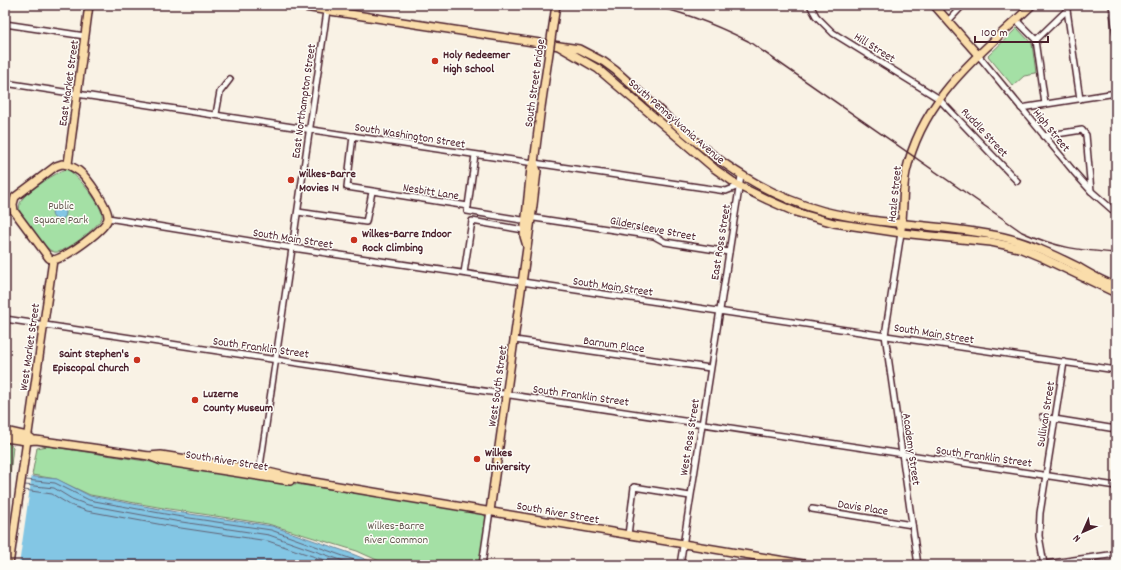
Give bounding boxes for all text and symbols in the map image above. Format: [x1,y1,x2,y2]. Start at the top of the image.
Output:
scale bar [975,18,1048,44]
text: 100 m [981,25,1008,42]
street label: Hill Street [850,29,899,68]
street label: East Market Street [55,38,84,127]
street label: South Street Bridge [521,38,550,128]
street label: East Northampton Street [288,42,321,160]
place label: Holy Redeemer High School [443,47,511,78]
marker: Holy Redeemer High School [430,56,440,66]
street label: South Pennsylvania Avenue [624,75,728,169]
street label: Ruddle Street [956,104,1012,162]
street label: High Street [1028,106,1074,157]
street label: South Washington Street [353,119,467,154]
street label: Hazle Street [884,165,907,223]
place label: Wilkes-Barre Movies 14 [299,166,357,197]
marker: Wilkes-Barre Movies 14 [286,175,296,185]
street label: Nesbitt Lane [401,180,460,205]
park label: Public Square Park [34,198,88,229]
street label: East Ross Street [707,203,736,281]
street label: Gildersleeve Street [608,213,698,246]
street label: South Main Street [252,225,335,254]
place label: Wilkes-Barre Indoor Rock Climbing [362,226,452,257]
marker: Wilkes-Barre Indoor Rock Climbing [349,235,359,245]
street label: South Main Street [572,273,655,302]
street label: West Market Street [16,302,45,392]
street label: South Main Street [893,320,976,349]
street label: South Franklin Street [212,333,311,364]
street label: Barnum Place [582,333,645,358]
street label: West South Street [484,344,513,428]
place label: Saint Stephen's Episcopal Church [52,346,129,377]
marker: Saint Stephen's Episcopal Church [132,355,142,365]
street label: Sullivan Street [1033,380,1060,448]
street label: South Franklin Street [532,381,631,412]
place label: Luzerne County Museum [203,386,273,417]
marker: Luzerne County Museum [190,395,200,405]
street label: West Ross Street [676,397,705,477]
street label: Academy Street [897,412,924,487]
street label: South Franklin Street [935,442,1034,473]
place label: Wilkes University [485,445,531,476]
street label: South River Street [184,447,270,476]
marker: Wilkes University [472,454,482,464]
street label: Davis Place [836,496,889,521]
street label: South River Street [515,498,601,529]
north arrow [1063,512,1103,552]
park label: Wilkes-Barre River Common [364,518,429,549]
text: N [1069,530,1085,545]

